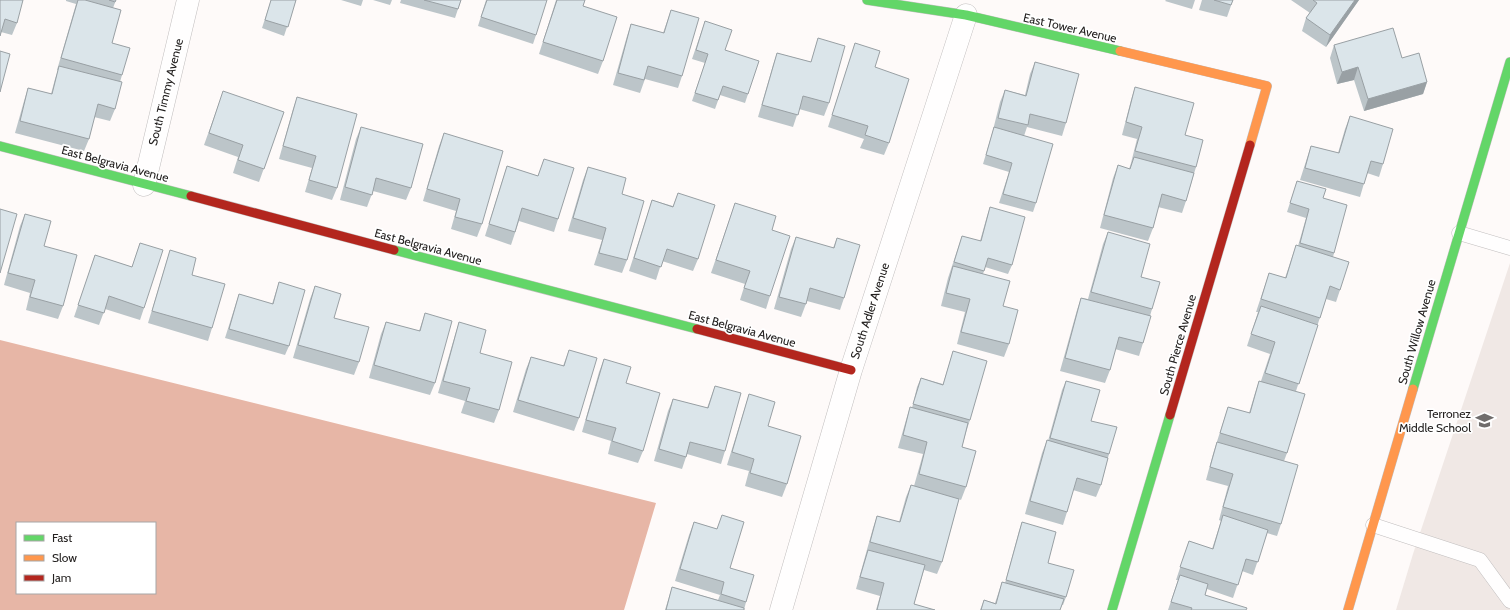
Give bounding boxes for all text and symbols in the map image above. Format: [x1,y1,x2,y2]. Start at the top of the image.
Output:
street label: East Tower Avenue [1022,9,1118,46]
street label: South Timmy Avenue [145,37,186,147]
street label: East Belgravia Avenue [60,142,170,185]
street label: East Belgravia Avenue [373,225,483,268]
street label: South Adler Avenue [847,261,892,361]
street label: South Willow Avenue [1394,278,1439,386]
street label: South Pierce Avenue [1156,293,1199,397]
street label: East Belgravia Avenue [687,307,797,350]
place label: Terronez Middle School [1399,406,1471,435]
school or university icon: Terronez Middle School [1474,411,1494,431]
legend [16,522,156,594]
text: Fast [52,530,72,545]
text: Slow [52,550,77,565]
text: Jam [51,570,71,585]

